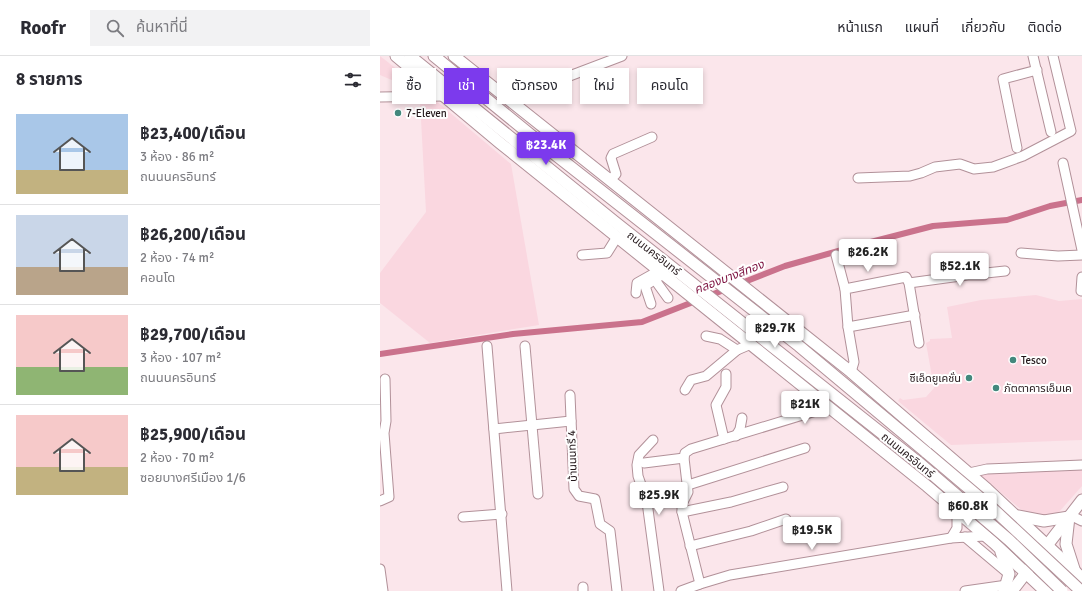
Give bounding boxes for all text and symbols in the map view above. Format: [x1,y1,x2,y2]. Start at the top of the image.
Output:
search box [90,10,370,46]
text: Roofr [20,16,66,40]
icon: search [104,17,126,39]
text: ค้นหาที่นี่ [136,18,188,36]
text: หน้าแรก [837,19,883,36]
text: แผนที่ [905,19,939,36]
text: เกี่ยวกับ [961,19,1006,36]
text: ติดต่อ [1028,19,1062,36]
chip: ซื้อ [392,68,436,104]
chip: เช่า [444,68,489,104]
chip: ตัวกรอง [497,68,572,104]
chip: ใหม่ [580,68,629,104]
chip: คอนโด [637,68,703,104]
text: 8 รายการ [16,69,83,90]
icon: filters [342,69,364,91]
place label: 7-Eleven [406,107,447,120]
marker: 7-Eleven [393,108,403,118]
text: ฿23,400/เดือน [140,123,246,144]
icon: home [48,130,96,178]
pin: ฿23.4K [513,132,579,166]
text: ฿23.4K [526,137,566,153]
text: 3 ห้อง · 86 m² [140,149,214,165]
text: ถนนนครอินทร์ [140,169,216,185]
text: ฿26,200/เดือน [140,224,246,245]
street label: ถนนนครอินทร์ [624,229,683,279]
icon: home [48,231,96,279]
pin: ฿26.2K [835,239,901,273]
text: ฿26.2K [848,244,888,260]
text: 2 ห้อง · 74 m² [140,250,214,266]
pin: ฿52.1K [927,253,993,287]
water label: คลองบางสีทอง [692,257,767,298]
text: ฿52.1K [940,258,980,274]
text: คอนโด [140,270,175,286]
pin: ฿29.7K [742,315,808,349]
text: ฿29.7K [755,320,795,336]
text: ฿29,700/เดือน [140,324,246,345]
icon: home [48,331,96,379]
text: 3 ห้อง · 107 m² [140,350,221,366]
place label: Tesco [1021,354,1047,367]
marker: Tesco [1008,355,1018,365]
text: ถนนนครอินทร์ [140,370,216,386]
place label: ซีเอ็ดยูเคชั่น [909,371,961,385]
marker: ซีเอ็ดยูเคชั่น [964,373,974,383]
place label: ภัตตาคารเอ็มเค [1004,382,1072,395]
marker: ภัตตาคารเอ็มเค [991,383,1001,393]
pin: ฿21K [781,391,829,425]
text: ฿21K [790,396,820,412]
text: ฿25,900/เดือน [140,424,246,445]
street label: บ้านนนทรี 4 [565,430,580,482]
street label: ถนนนครอินทร์ [879,430,937,481]
icon: home [48,431,96,479]
text: 2 ห้อง · 70 m² [140,450,214,466]
text: ซอยบางศรีเมือง 1/6 [140,470,246,486]
pin: ฿25.9K [626,482,692,516]
text: ฿25.9K [639,487,679,503]
pin: ฿60.8K [935,493,1001,527]
text: ฿60.8K [948,498,988,514]
pin: ฿19.5K [779,517,845,551]
text: ฿19.5K [792,522,832,538]

